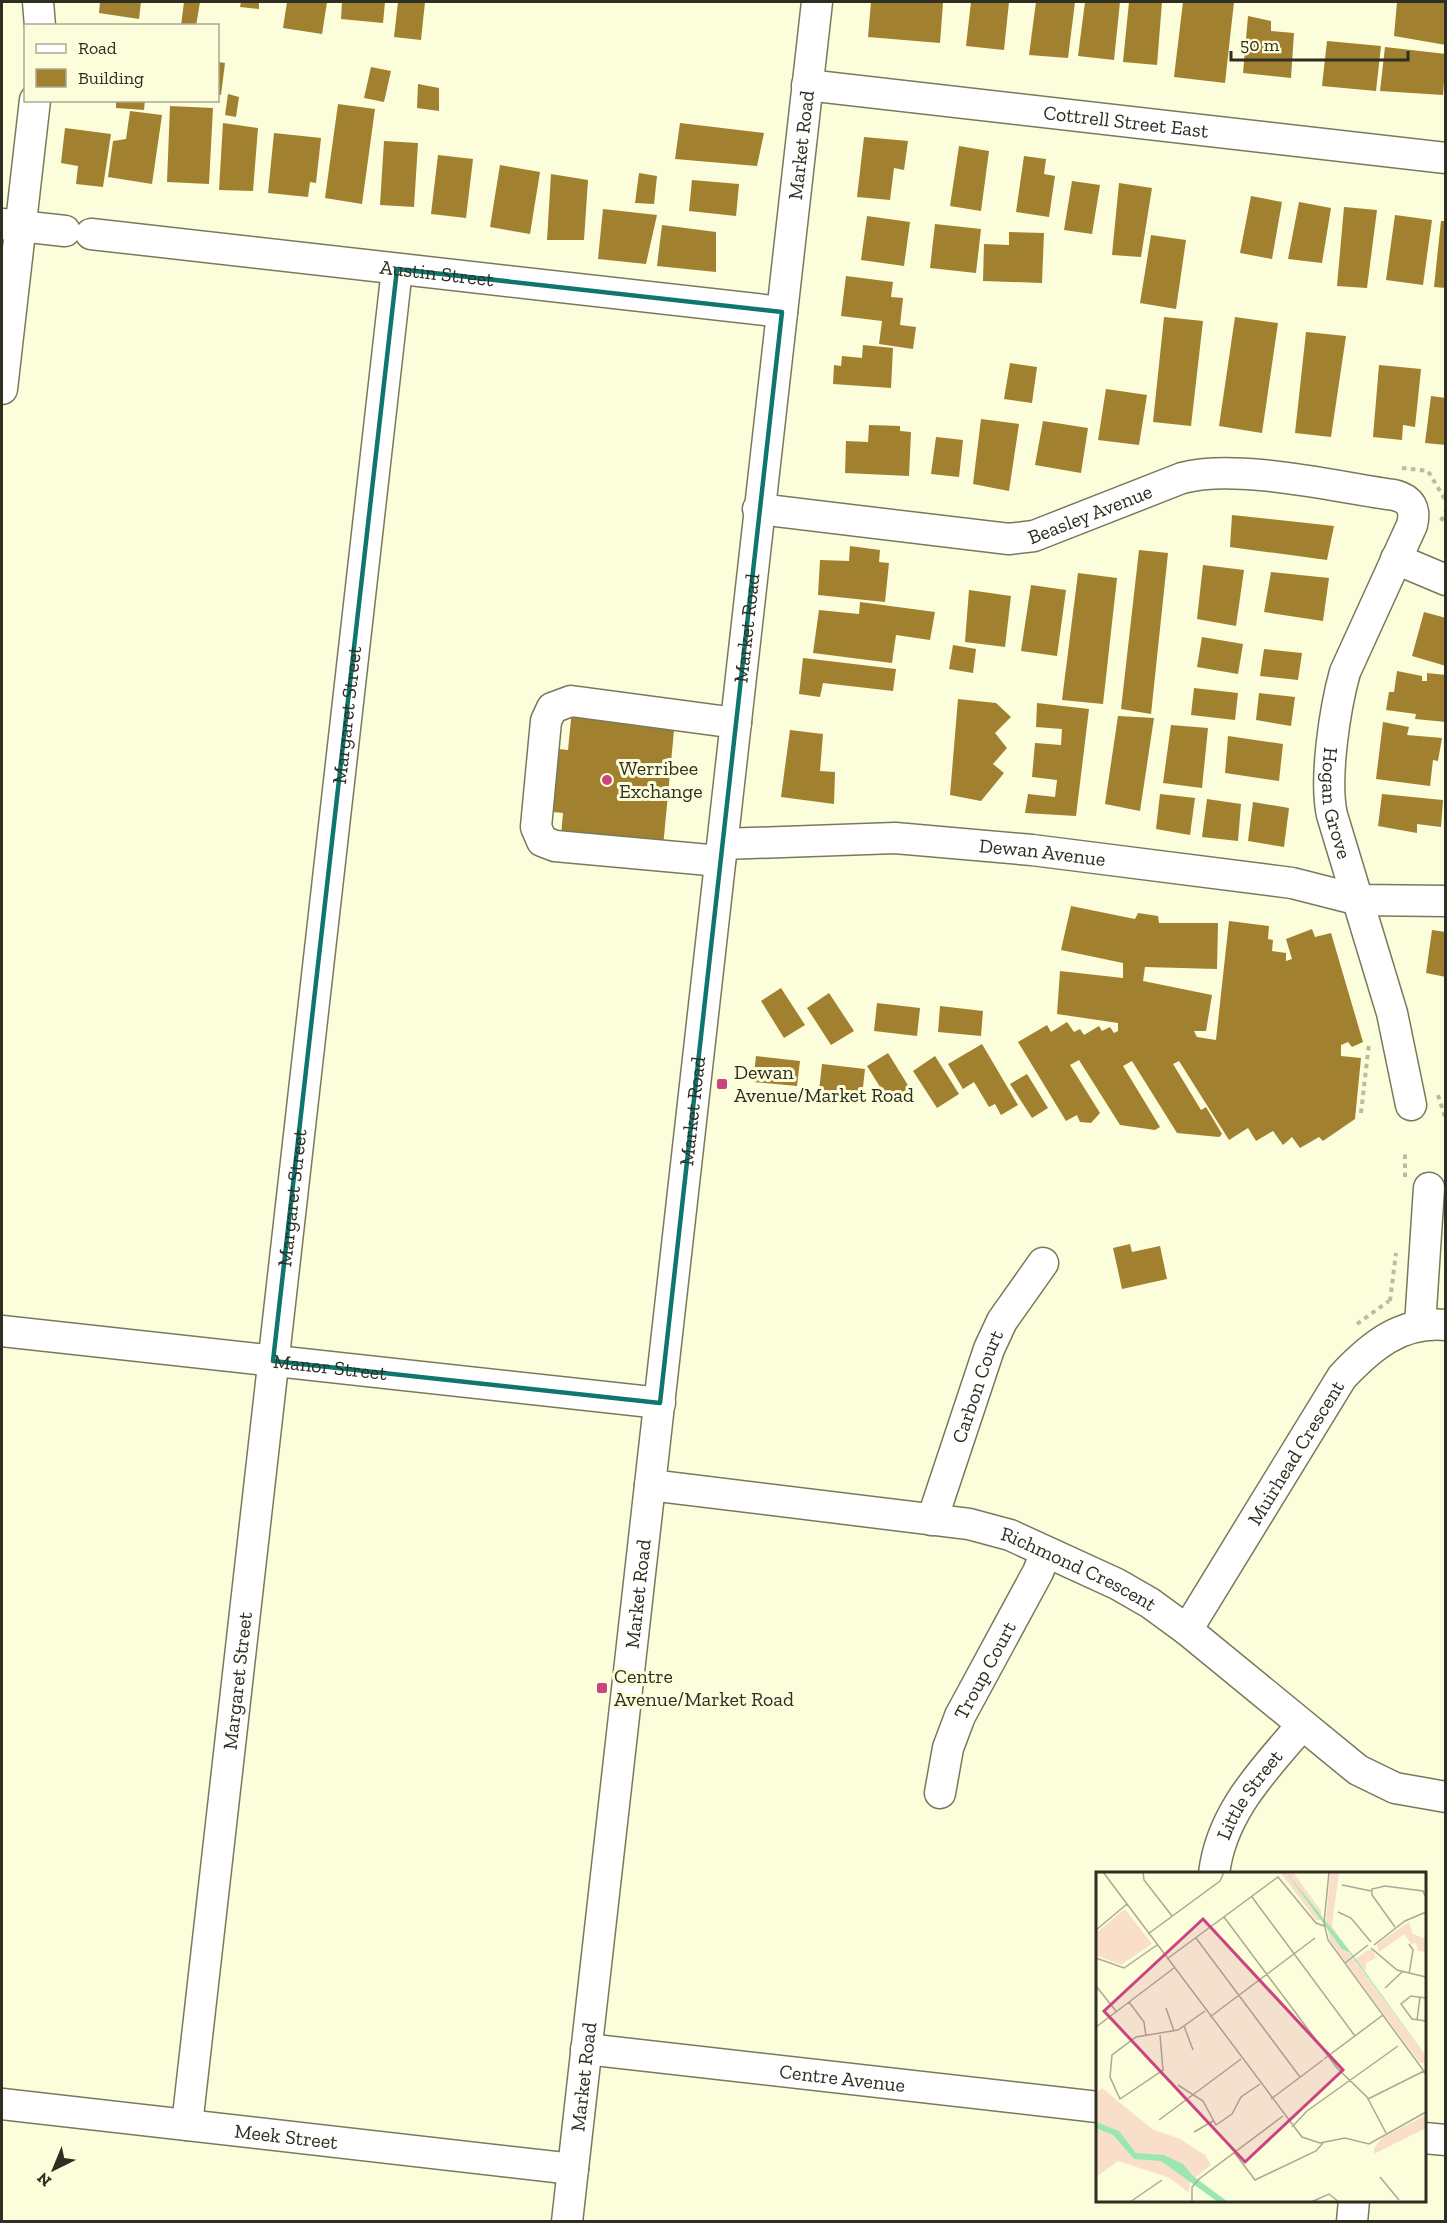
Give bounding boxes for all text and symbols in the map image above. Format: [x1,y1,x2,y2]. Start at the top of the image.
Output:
legend [24,24,219,102]
scale bar [1231,24,1408,62]
text: 50 m [1240,34,1280,56]
text: Road [78,37,117,59]
text: Building [78,67,144,89]
street label: Market Road [783,89,819,201]
street label: Cottrell Street East [1042,100,1210,143]
street label: Austin Street [379,255,496,291]
street label: Beasley Avenue [1024,479,1155,549]
street label: Market Road [728,572,765,684]
street label: Margaret Street [327,644,366,785]
street label: Hogan Grove [1317,746,1357,862]
place label: Werribee Exchange [619,756,703,803]
marker: Werribee Exchange [600,773,614,787]
street label: Dewan Avenue [978,833,1107,871]
street label: Market Road [674,1055,710,1167]
place label: Dewan Avenue/Market Road [734,1060,914,1107]
marker: Dewan Avenue/Market Road [715,1077,729,1091]
street label: Margaret Street [272,1127,312,1268]
street label: Carbon Court [947,1325,1008,1446]
street label: Manor Street [272,1349,389,1385]
street label: Muirhead Crescent [1242,1375,1349,1529]
street label: Richmond Crescent [998,1521,1162,1616]
street label: Market Road [620,1538,656,1650]
street label: Margaret Street [218,1610,257,1751]
street label: Troup Court [949,1617,1021,1723]
place label: Centre Avenue/Market Road [614,1664,794,1711]
marker: Centre Avenue/Market Road [595,1681,609,1695]
street label: Little Street [1211,1744,1288,1843]
inset map [1096,1872,1426,2202]
street label: Market Road [565,2021,601,2133]
street label: Centre Avenue [778,2059,907,2097]
street label: Meek Street [233,2119,340,2154]
north arrow [24,2139,84,2199]
text: N [33,2169,55,2191]

